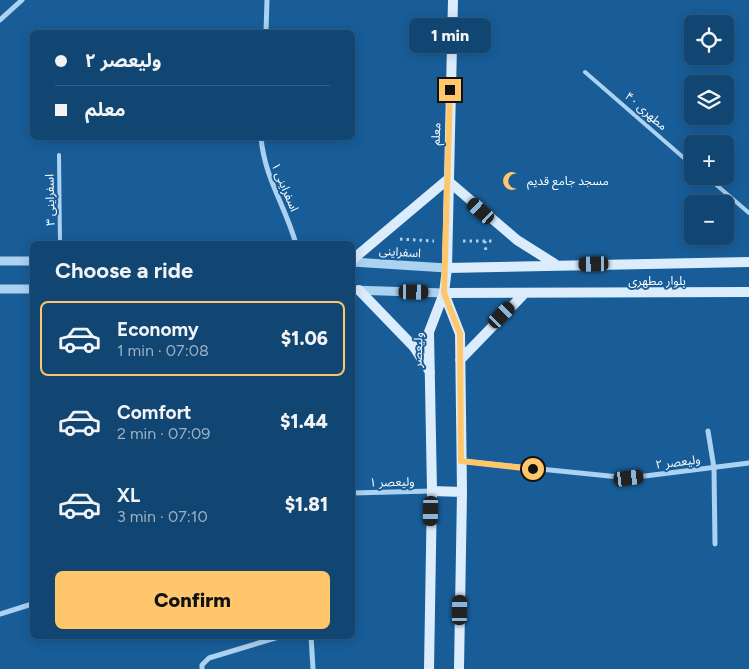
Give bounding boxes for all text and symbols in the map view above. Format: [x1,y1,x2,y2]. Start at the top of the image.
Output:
map controls [684,15,734,245]
button: locate [684,15,734,65]
callout: 1 min [409,18,491,52]
text: 1 min [431,26,469,45]
text: ولیعصر ۲ [85,49,161,72]
button: layers [684,75,734,125]
route end [439,79,461,101]
street label: مطهری ۴۰ [622,89,670,133]
text: معلم [85,98,126,121]
street label: معلم [429,122,445,146]
button: + [684,135,734,185]
street label: اسفراینی ۱ [268,160,302,214]
mosque icon: مسجد جامع قدیم [501,170,523,192]
street label: اسفراینی ۳ [43,174,58,226]
place label: مسجد جامع قدیم [527,174,609,190]
car [464,195,497,227]
button: − [684,195,734,245]
street label: اسفراینی [379,244,422,261]
car [578,256,609,272]
text: Choose a ride [55,257,193,284]
street label: بلوار مطهری [628,274,686,288]
car [398,284,429,300]
car [486,299,517,331]
icon: car [57,316,102,361]
text: Economy [117,318,199,341]
text: $1.06 [281,327,328,350]
street label: ولیعصر [410,332,426,369]
text: 1 min · 07:08 [117,341,209,360]
icon: car [57,399,102,444]
text: Comfort [117,401,192,424]
text: $1.44 [280,410,328,433]
text: 2 min · 07:09 [117,424,210,443]
street label: ولیعصر ۲ [655,452,701,472]
route start [522,458,544,480]
car [613,469,644,487]
street label: ولیعصر ۱ [369,475,415,489]
icon: car [57,482,102,527]
text: XL [117,484,140,507]
text: $1.81 [285,493,328,516]
car [423,496,438,526]
text: 3 min · 07:10 [117,507,208,526]
button: Confirm [55,571,330,629]
car [452,595,467,625]

